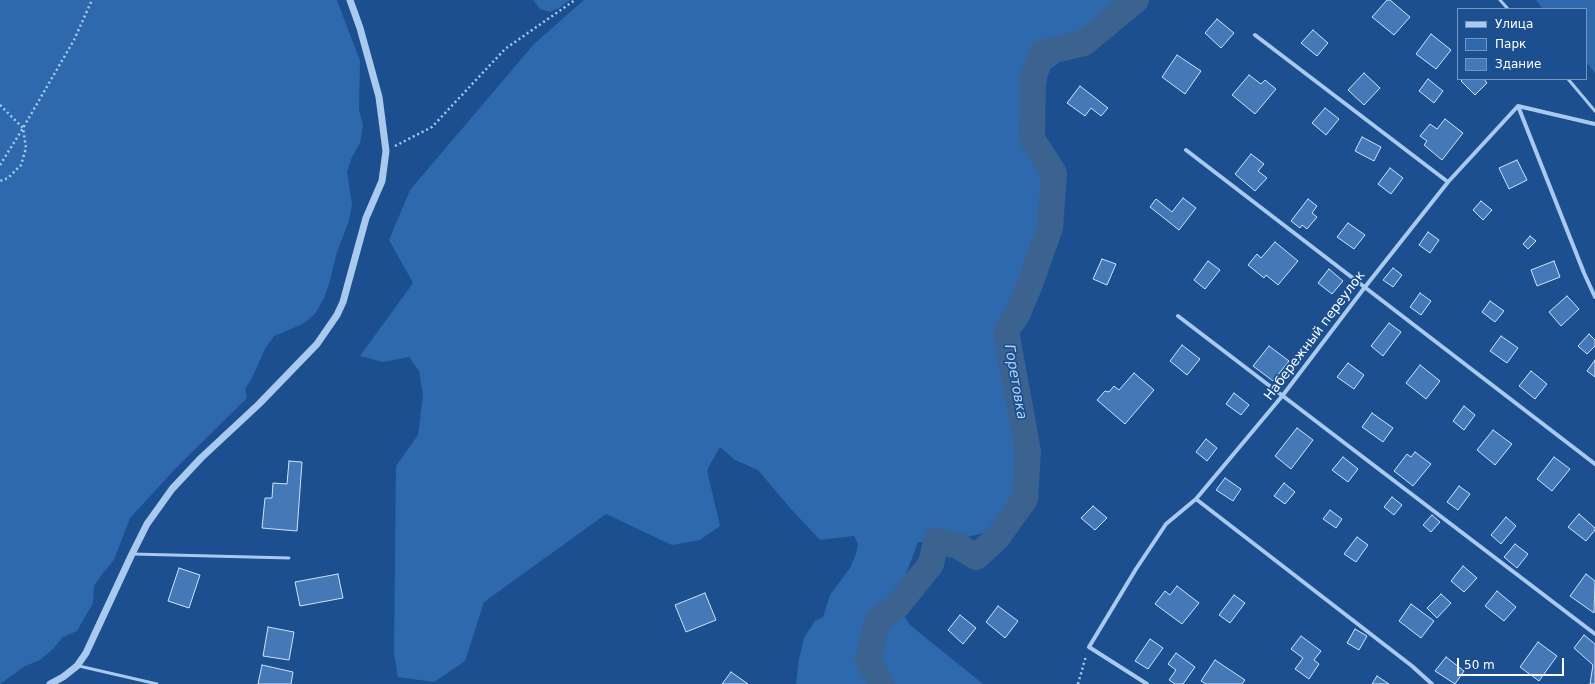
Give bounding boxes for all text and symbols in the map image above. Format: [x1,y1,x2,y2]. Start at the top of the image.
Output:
legend [1457,8,1587,80]
text: Улица [1495,17,1533,31]
text: Парк [1495,37,1526,51]
text: Здание [1495,57,1541,71]
street label: Набережный переулок [1261,268,1369,404]
water label: Горетовка [1000,343,1030,421]
scale bar [1459,650,1566,676]
text: 50 m [1464,658,1495,672]

